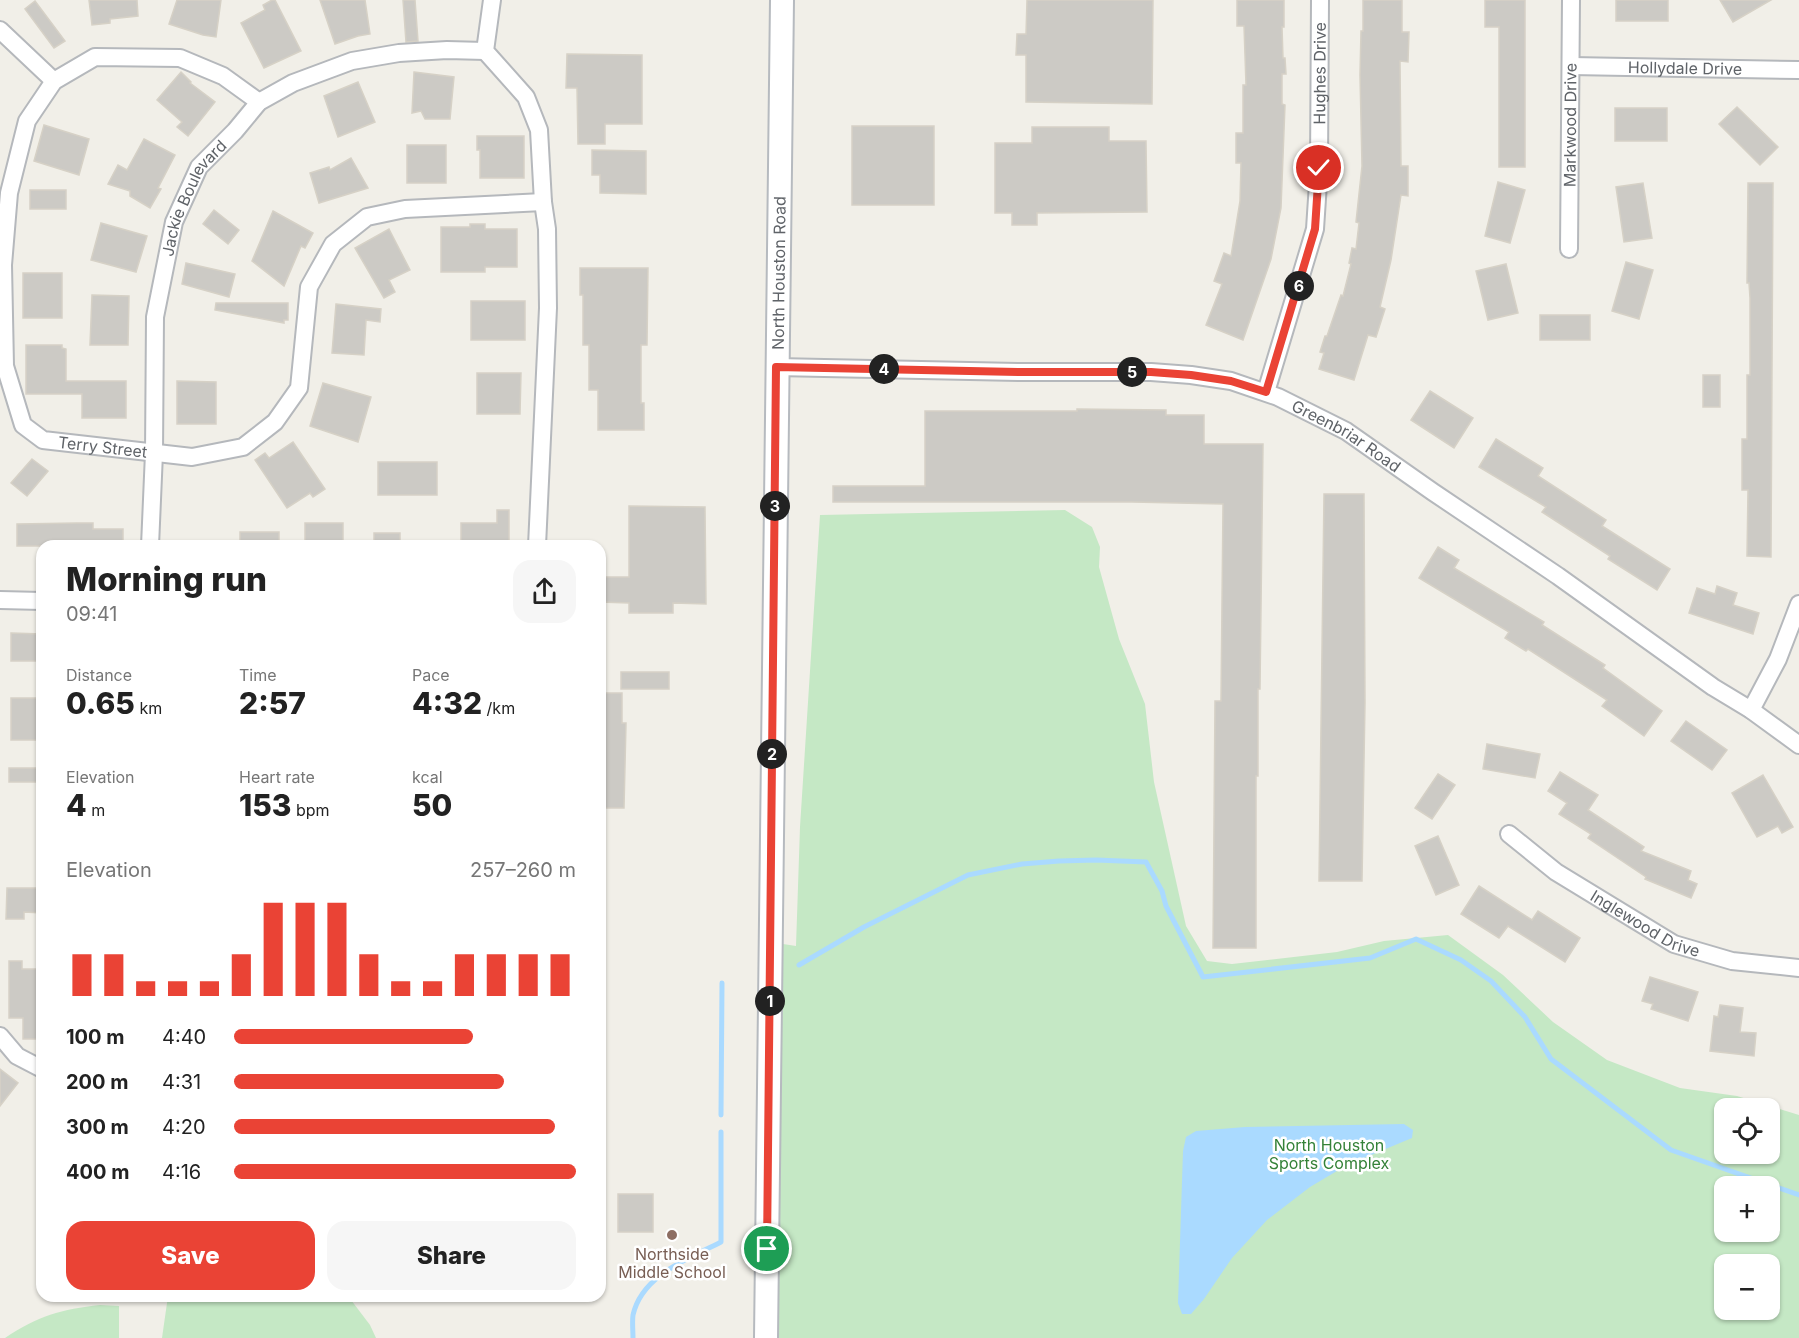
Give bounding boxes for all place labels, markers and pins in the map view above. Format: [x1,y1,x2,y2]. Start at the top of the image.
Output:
pin [1293,142,1344,193]
pin: 6 [1284,271,1314,301]
pin: 4 [869,354,899,384]
pin: 5 [1117,357,1147,387]
pin: 3 [760,491,790,521]
pin: 2 [757,739,787,769]
pin: 1 [755,986,785,1016]
pin [741,1223,792,1274]
marker: Northside Middle School [665,1228,679,1242]
place label: Northside Middle School [618,1244,726,1282]

